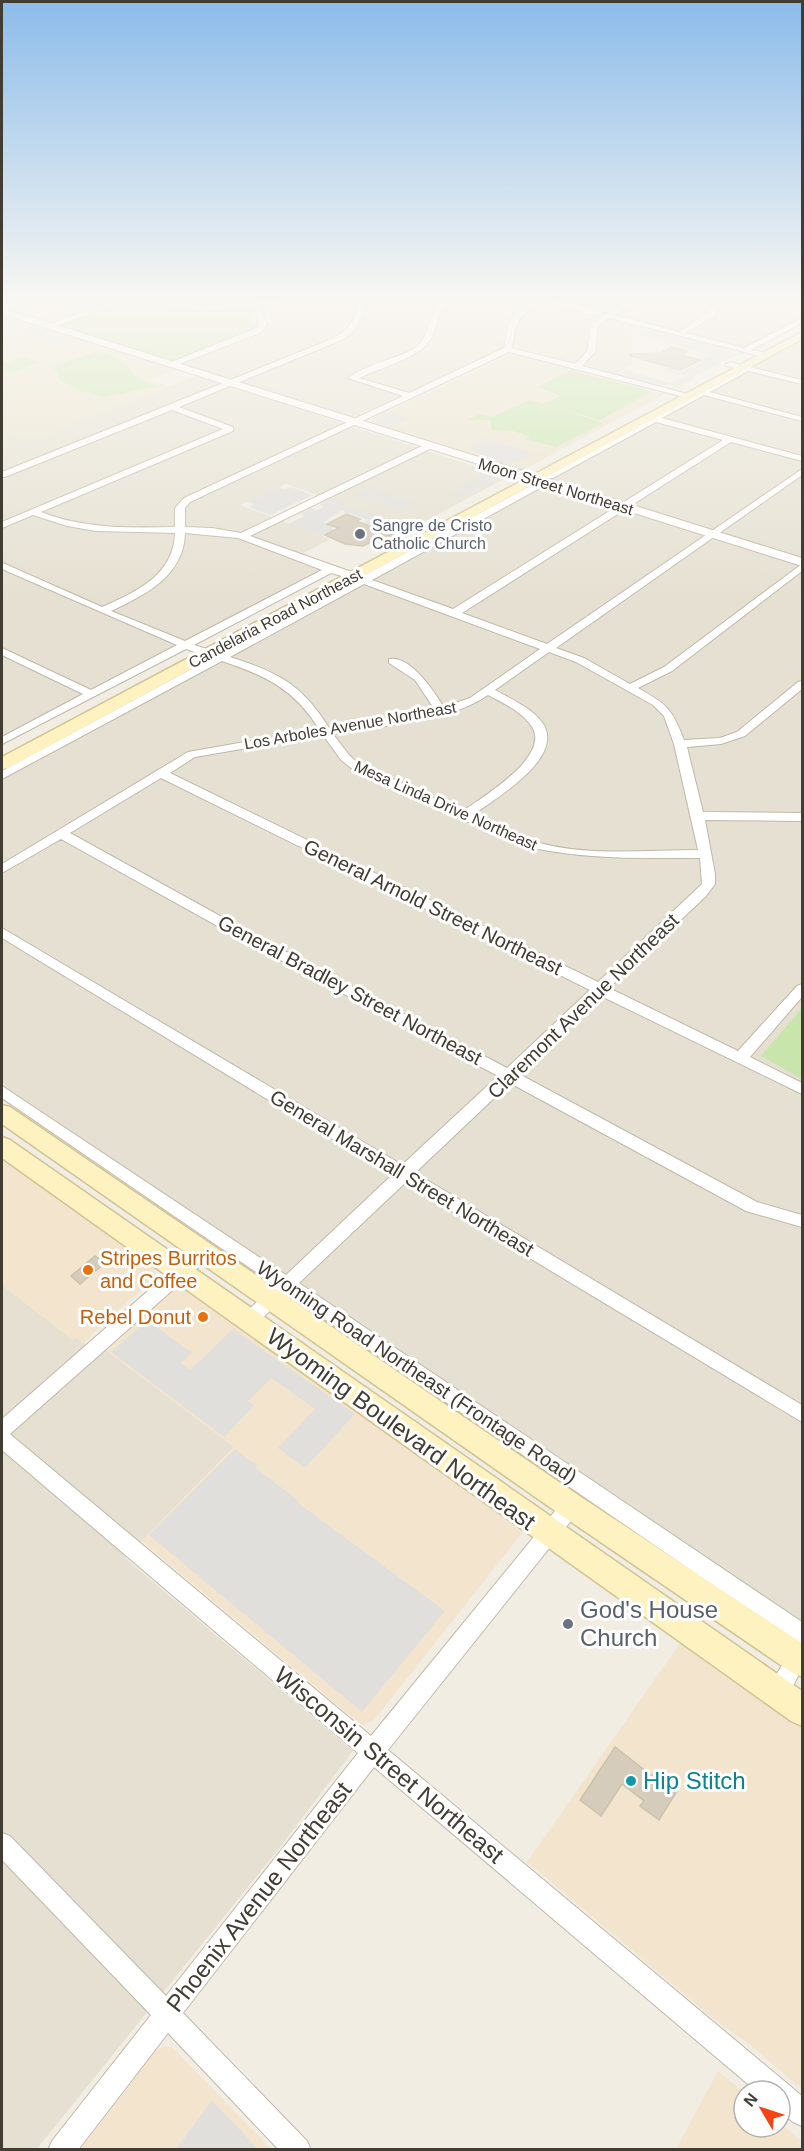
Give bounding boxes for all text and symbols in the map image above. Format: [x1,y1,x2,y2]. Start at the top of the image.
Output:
street label: Moon Street Northeast [476,455,636,518]
place label: Sangre de Cristo Catholic Church [372,517,492,552]
marker: Sangre de Cristo Catholic Church [353,527,367,541]
street label: Candelaria Road Northeast [186,565,365,671]
street label: Los Arboles Avenue Northeast [243,698,458,753]
street label: Mesa Linda Drive Northeast [352,757,540,854]
street label: General Arnold Street Northeast [300,835,566,979]
street label: Claremont Avenue Northeast [483,909,683,1103]
street label: General Bradley Street Northeast [214,911,486,1069]
street label: General Marshall Street Northeast [266,1085,538,1261]
place label: Stripes Burritos and Coffee [100,1247,237,1292]
street label: Wyoming Road Northeast (Frontage Road) [253,1256,581,1488]
marker: Stripes Burritos and Coffee [81,1263,95,1277]
place label: Rebel Donut [80,1306,191,1328]
marker: Rebel Donut [196,1310,210,1324]
street label: Wyoming Boulevard Northeast [262,1322,541,1535]
place label: God's House Church [580,1596,718,1651]
marker: God's House Church [561,1617,575,1631]
street label: Wisconsin Street Northeast [269,1661,510,1869]
place label: Hip Stitch [643,1767,746,1794]
marker: Hip Stitch [624,1774,638,1788]
street label: Phoenix Avenue Northeast [161,1776,357,2017]
north arrow [732,2079,792,2139]
text: N [740,2090,761,2110]

